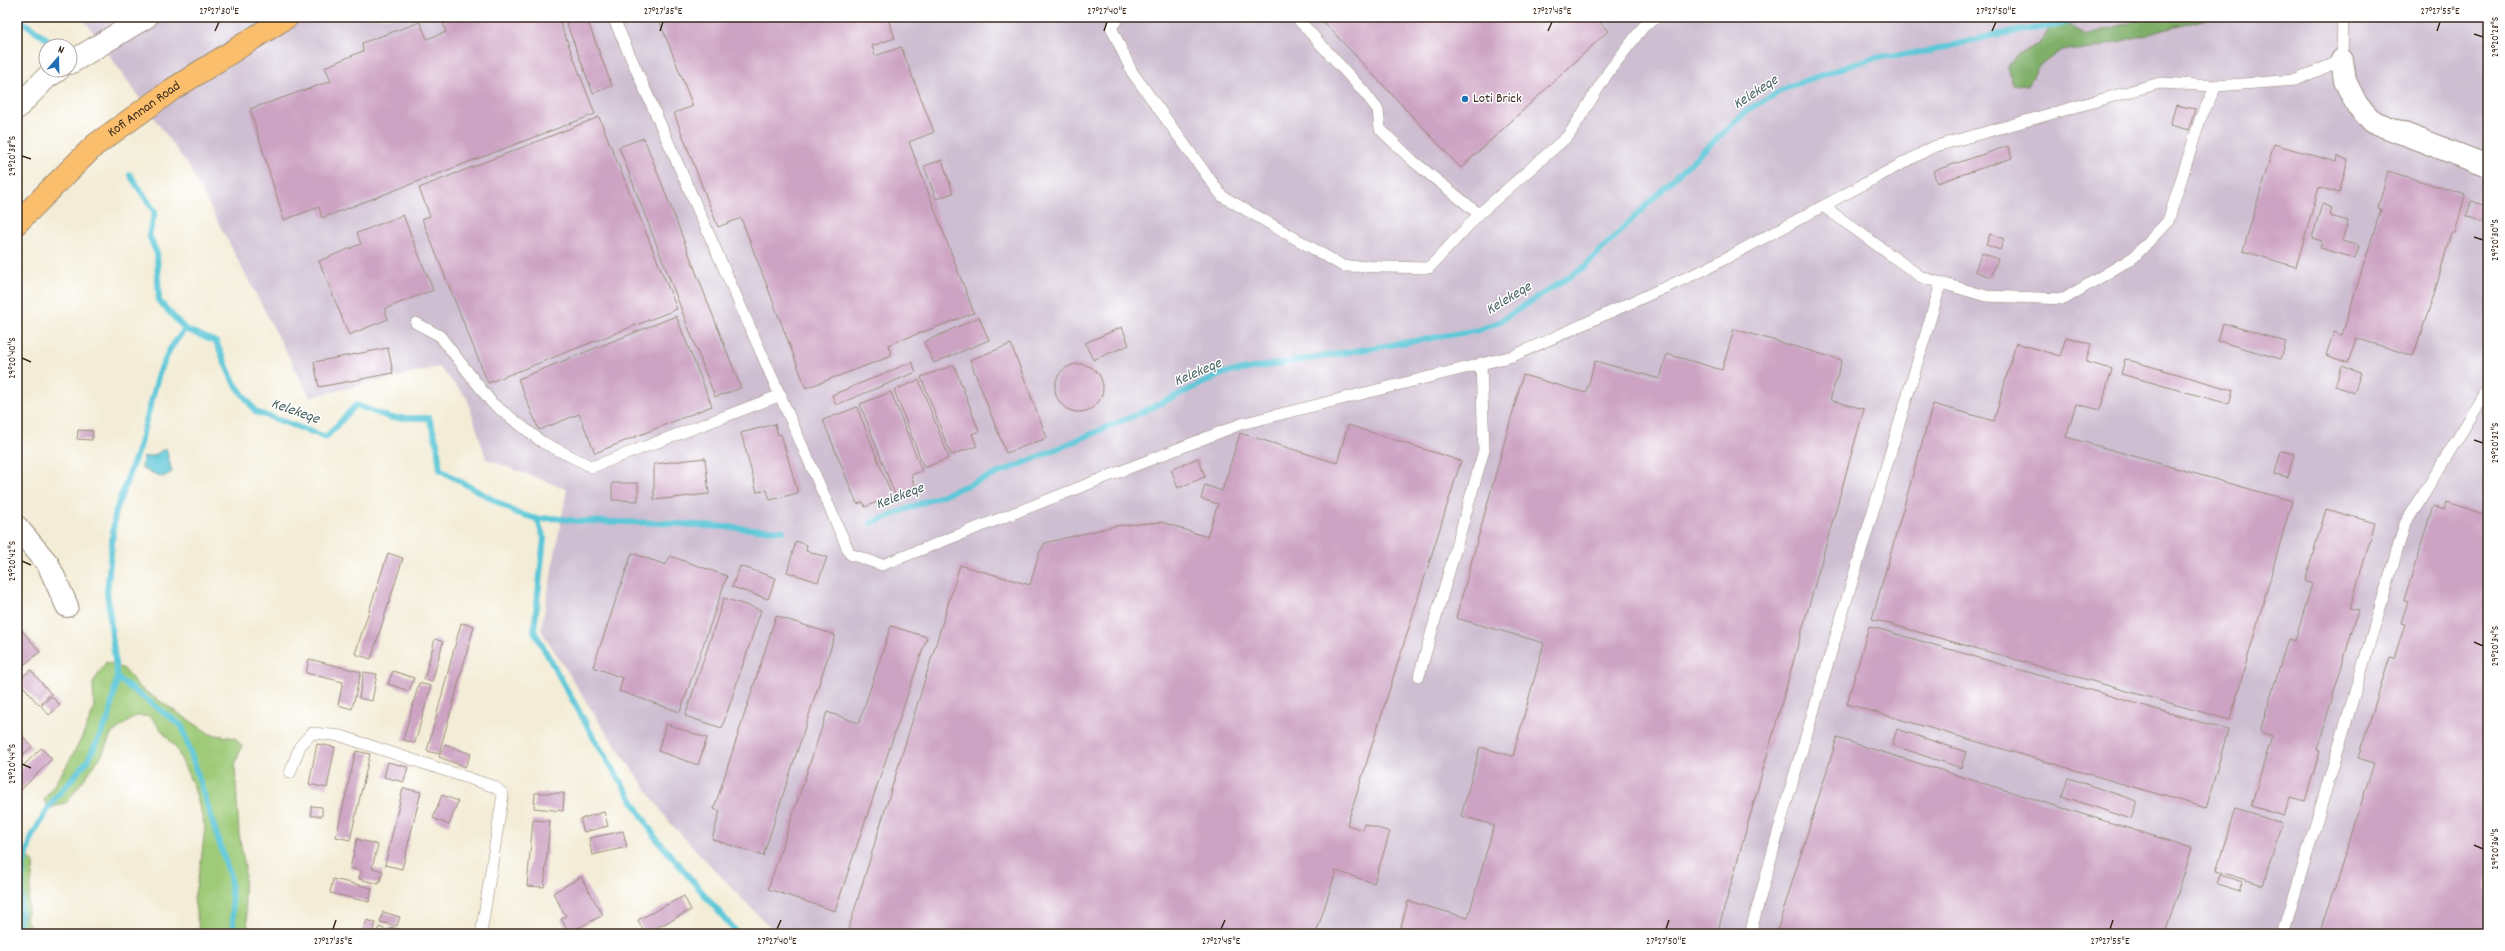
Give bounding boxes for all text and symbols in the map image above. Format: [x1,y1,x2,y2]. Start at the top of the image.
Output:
text: 27°27'30"E [199,5,239,19]
text: 27°27'35"E [644,5,683,19]
text: 27°27'40"E [1087,5,1127,19]
text: 27°27'45"E [1533,5,1572,19]
text: 27°27'50"E [1976,5,2016,19]
text: 27°27'55"E [2421,5,2460,19]
text: 29°20'28"S [2489,17,2503,57]
north arrow [38,38,78,78]
text: N [55,42,67,59]
water label: Kelekeqe [1729,69,1784,116]
street label: Kofi Annan Road [104,77,185,143]
place label: Loti Brick [1473,89,1522,109]
marker: Loti Brick [1460,94,1470,104]
text: 29°20'38"S [6,136,20,176]
text: 29°20'30"S [2489,219,2503,261]
water label: Kelekeqe [1482,276,1537,321]
text: 29°20'40"S [6,337,20,379]
water label: Kelekeqe [1171,353,1226,393]
water label: Kelekeqe [268,393,323,431]
text: 29°20'32"S [2489,423,2503,463]
water label: Kelekeqe [873,477,928,516]
text: 29°20'42"S [6,541,20,581]
text: 29°20'34"S [2489,626,2503,666]
text: 29°20'44"S [6,744,20,784]
text: 29°20'36"S [2489,828,2503,870]
text: 27°27'35"E [314,935,353,949]
text: 27°27'40"E [757,935,797,949]
text: 27°27'45"E [1202,935,1241,949]
text: 27°27'50"E [1646,935,1686,949]
text: 27°27'55"E [2091,935,2130,949]

